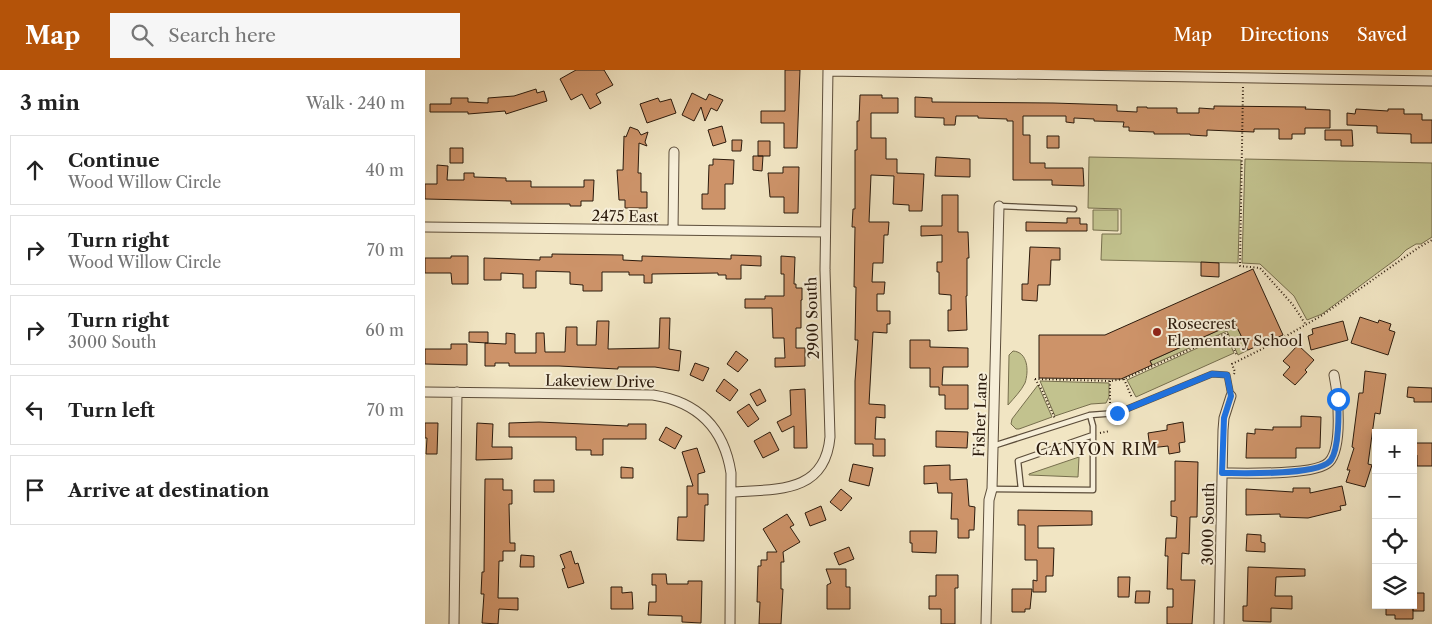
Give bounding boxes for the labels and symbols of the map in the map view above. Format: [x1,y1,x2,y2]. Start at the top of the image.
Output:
street label: 2475 East [591,206,659,226]
street label: 2900 South [801,276,823,360]
place label: Rosecrest Elementary School [1167,314,1303,350]
marker: Rosecrest Elementary School [1151,326,1163,338]
street label: Lakeview Drive [545,371,655,391]
street label: Fisher Lane [969,373,991,457]
route start [1327,388,1350,411]
route end [1106,402,1129,425]
district label: CANYON RIM [1036,439,1158,459]
street label: 3000 South [1198,482,1218,566]

